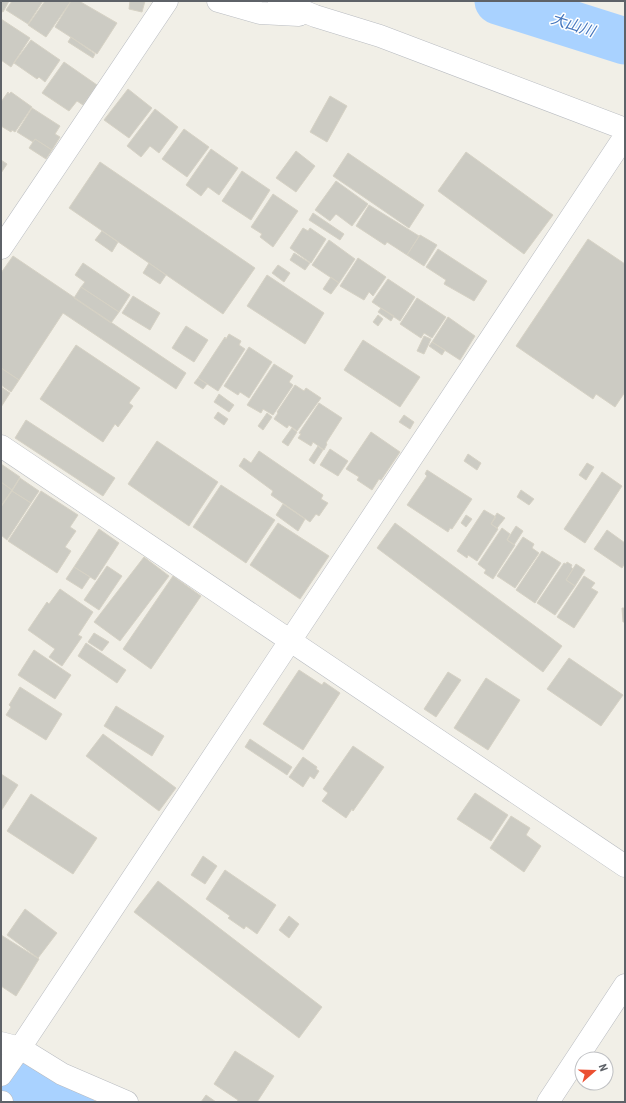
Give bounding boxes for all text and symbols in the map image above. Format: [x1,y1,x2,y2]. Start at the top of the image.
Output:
water label: 大山川 [549,9,599,41]
north arrow [574,1051,614,1091]
text: N [596,1062,610,1073]

